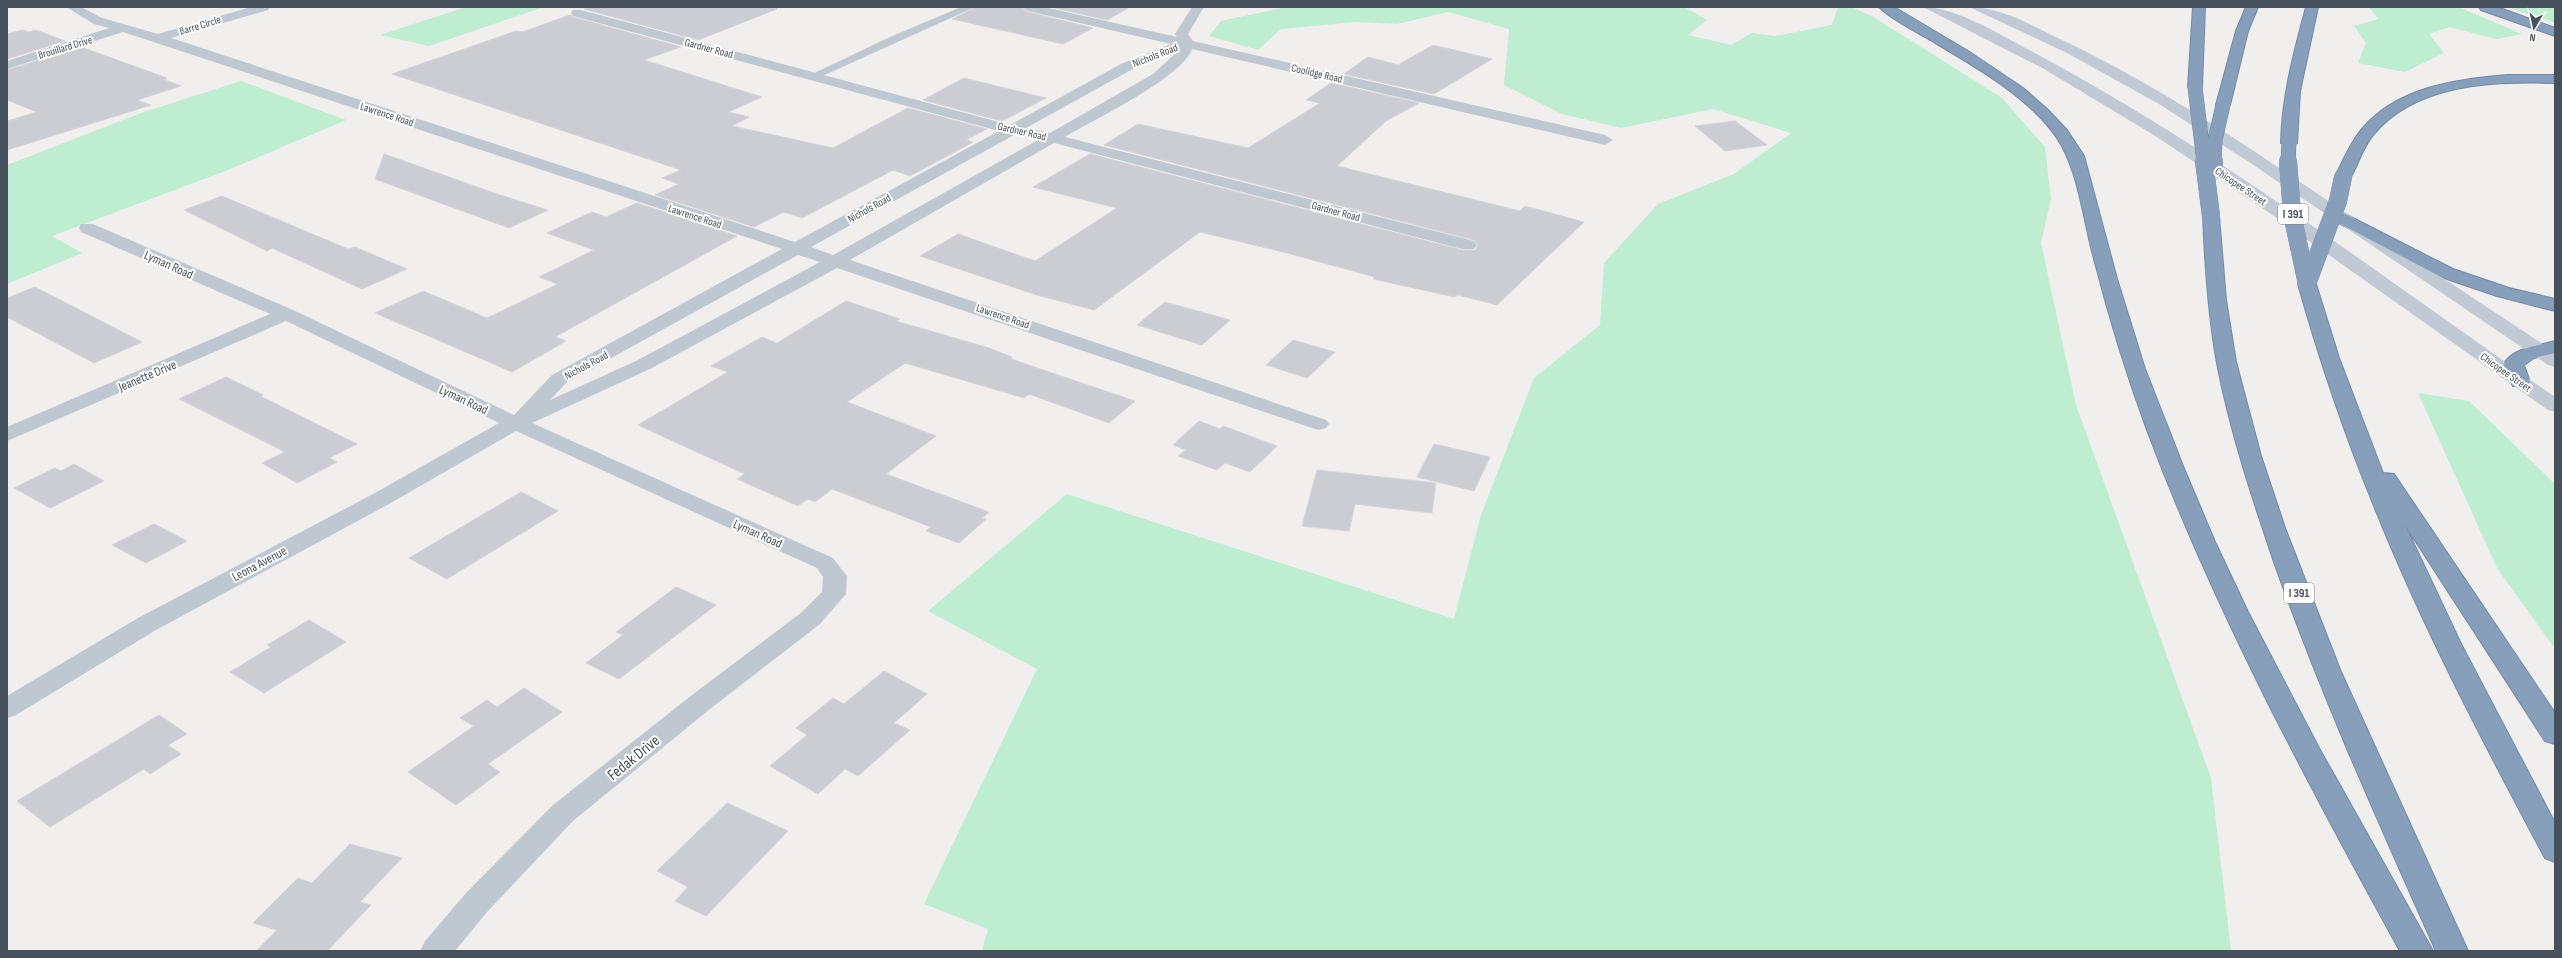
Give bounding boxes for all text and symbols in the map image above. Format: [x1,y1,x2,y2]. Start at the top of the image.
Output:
north arrow [2514,8,2554,48]
street label: Barre Circle [178,13,222,38]
text: N [2528,30,2536,44]
street label: Brouillard Drive [36,33,94,62]
street label: Gardner Road [683,36,735,61]
street label: Nichols Road [1131,41,1180,70]
street label: Coolidge Road [1290,61,1344,86]
street label: Lawrence Road [358,100,416,129]
street label: Gardner Road [996,120,1048,143]
street label: Chicopee Street [2212,164,2269,209]
street label: Nichols Road [845,191,893,226]
street label: Gardner Road [1310,199,1362,224]
street label: Lawrence Road [666,202,724,231]
road number: I 391 [2278,204,2308,224]
street label: Lyman Road [142,247,196,283]
street label: Lawrence Road [975,301,1032,332]
street label: Nichols Road [562,348,611,382]
street label: Chicopee Street [2478,350,2534,395]
street label: Jeanette Drive [115,357,179,396]
street label: Lyman Road [437,382,491,418]
street label: Lyman Road [731,516,785,552]
street label: Leona Avenue [229,543,290,585]
road number: I 391 [2284,583,2314,603]
street label: Fedak Drive [604,731,664,785]

